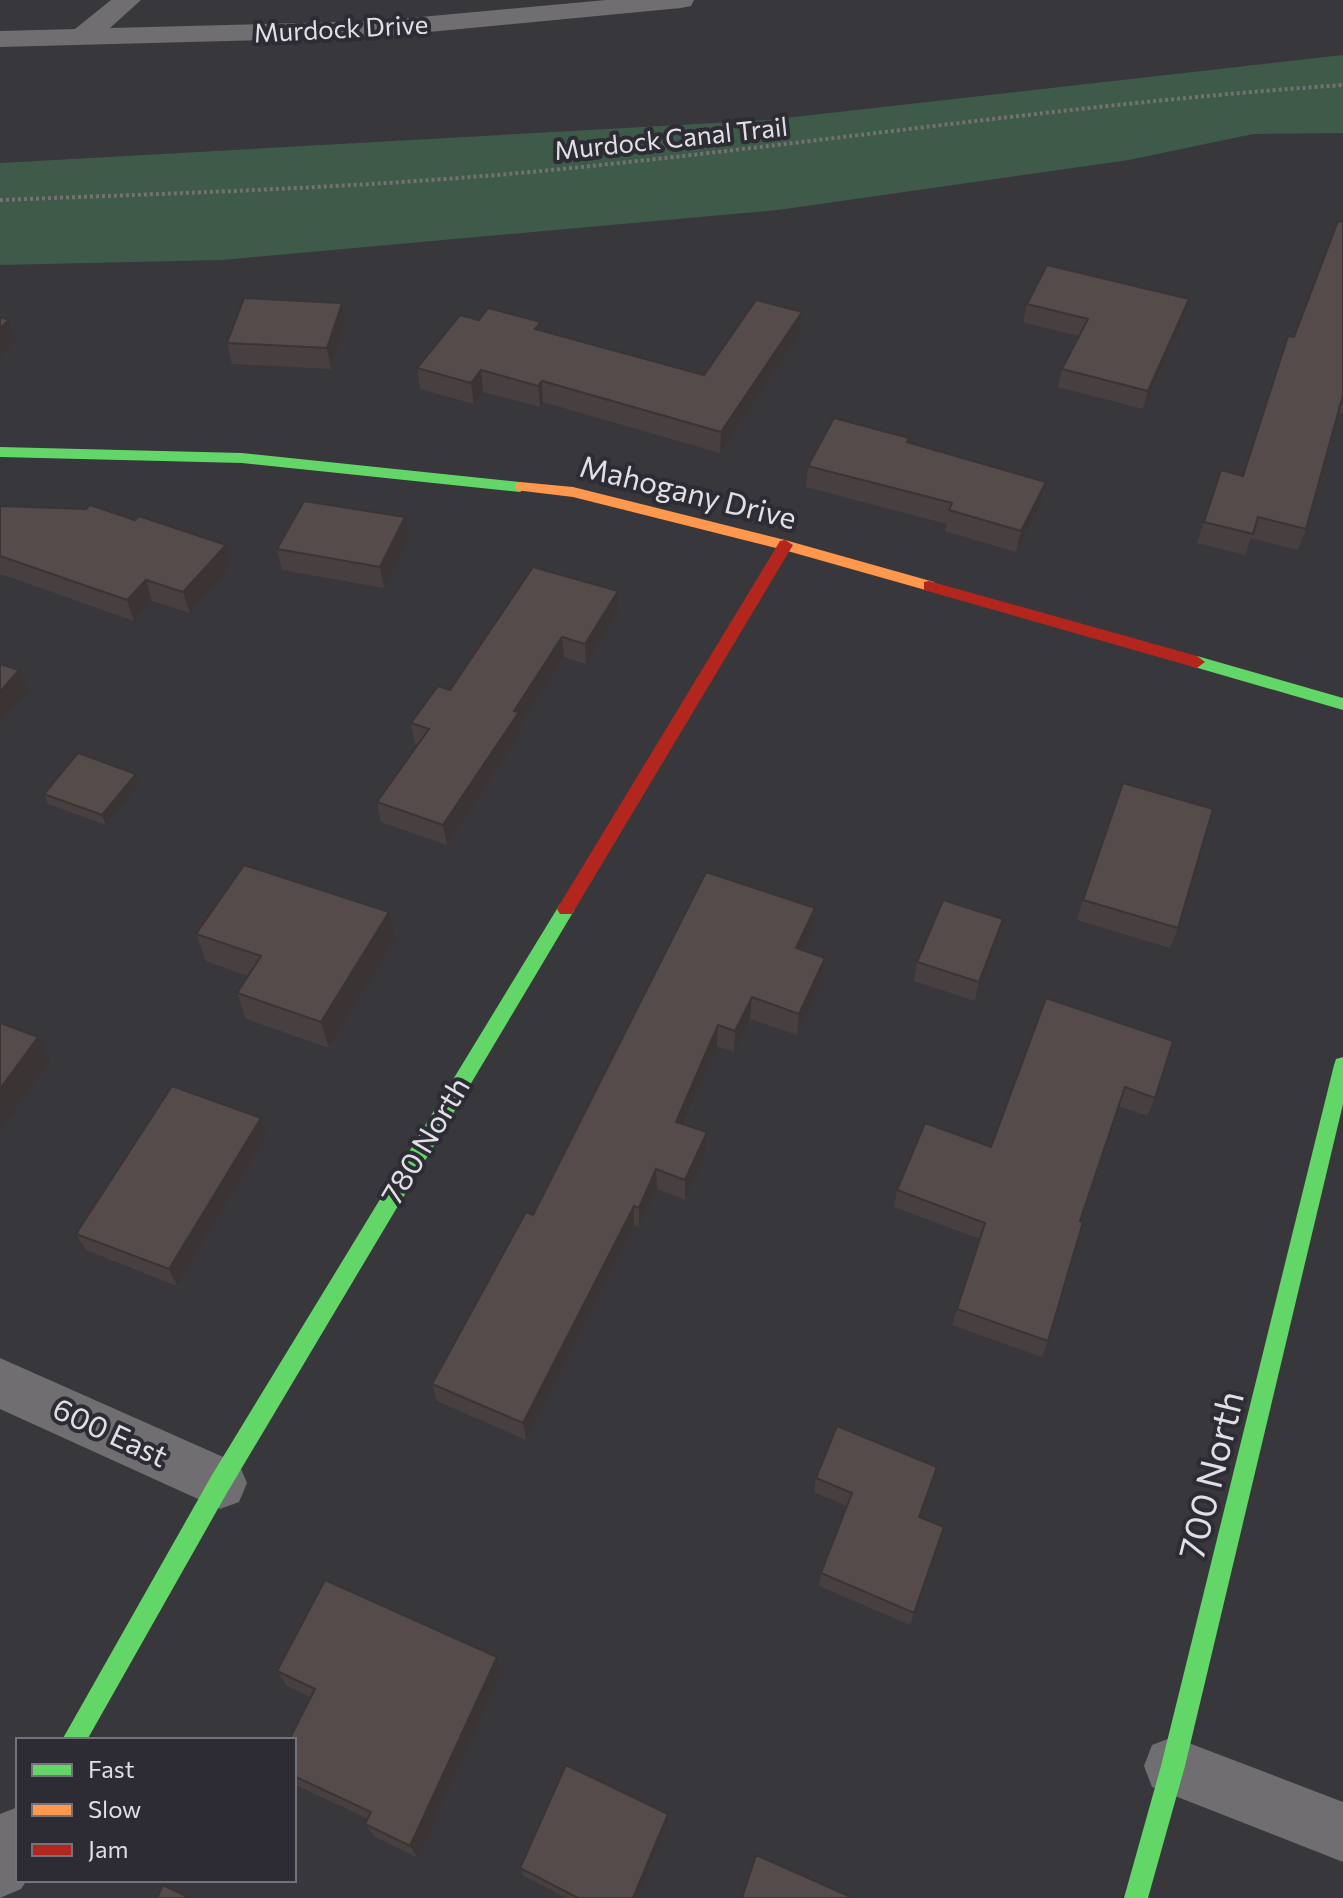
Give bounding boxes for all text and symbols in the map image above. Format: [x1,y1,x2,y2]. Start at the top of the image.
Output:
street label: Murdock Drive [253,7,429,48]
street label: Murdock Canal Trail [552,110,789,165]
street label: Mahogany Drive [577,446,801,535]
street label: 780 North [372,1070,476,1210]
street label: 700 North [1167,1386,1251,1563]
street label: 600 East [48,1388,174,1473]
legend [16,1738,296,1882]
text: Fast [88,1754,135,1783]
text: Slow [88,1794,141,1823]
text: Jam [88,1834,128,1863]

